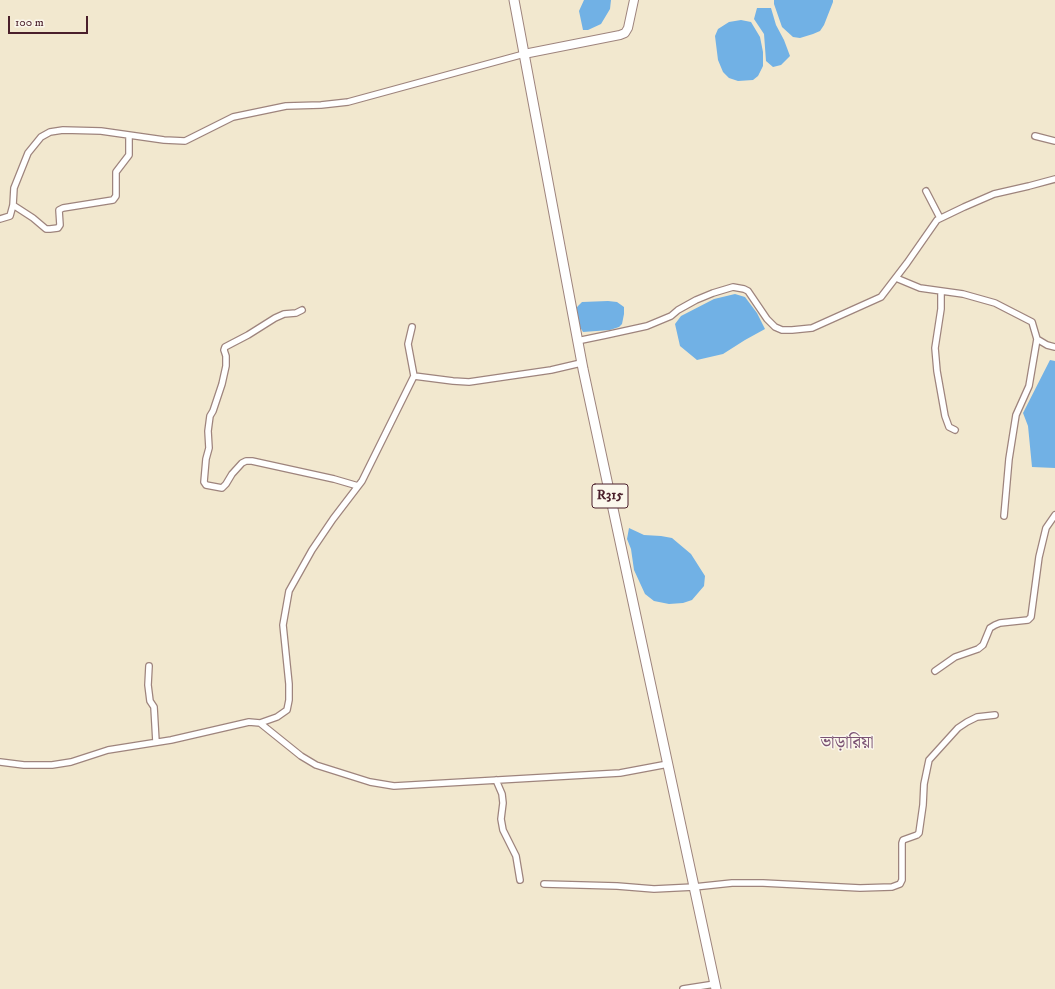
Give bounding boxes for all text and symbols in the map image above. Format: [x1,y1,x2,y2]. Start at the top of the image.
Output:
scale bar [10,8,90,34]
text: 100 m [15,15,44,30]
road number: R315 [592,484,628,508]
district label: ভাড়ারিয়া [820,734,874,754]

